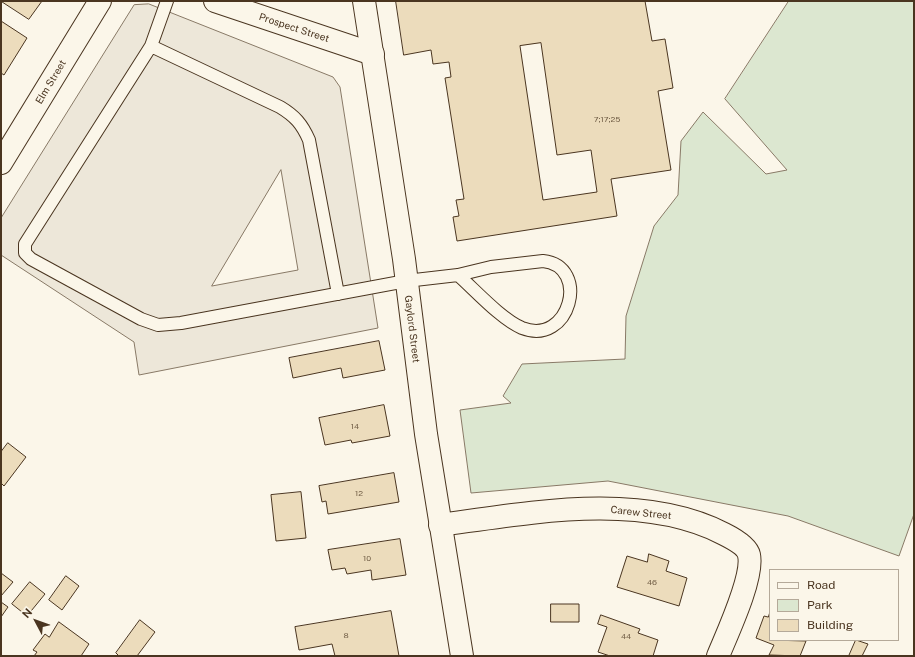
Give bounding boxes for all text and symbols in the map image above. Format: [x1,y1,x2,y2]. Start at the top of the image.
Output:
street label: Prospect Street [257,11,331,45]
street label: Elm Street [33,58,69,106]
house number: 7;17;25 [594,115,620,125]
street label: Gaylord Street [402,295,422,363]
house number: 14 [351,422,359,432]
house number: 12 [355,489,363,499]
street label: Carew Street [610,504,672,522]
house number: 10 [363,554,371,564]
legend [769,569,899,641]
house number: 46 [647,578,657,588]
text: Road [807,578,835,592]
text: Park [807,598,833,612]
north arrow [16,601,56,641]
text: N [20,606,34,620]
text: Building [807,618,853,632]
house number: 8 [343,631,349,641]
house number: 44 [621,632,631,642]

